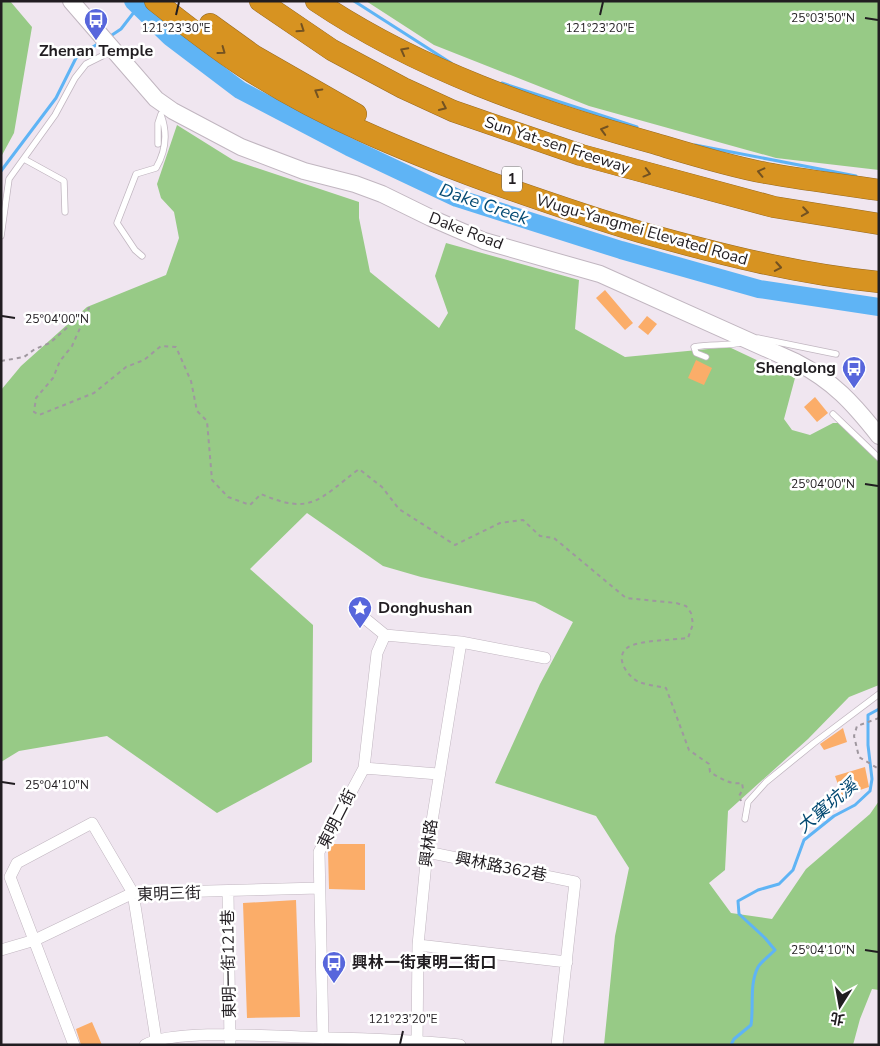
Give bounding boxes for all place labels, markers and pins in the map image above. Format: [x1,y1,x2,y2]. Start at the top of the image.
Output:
bus stop icon: Zhenan Temple [83,7,109,41]
place label: Zhenan Temple [39,40,153,62]
bus stop icon: Shenglong [841,355,867,389]
place label: Shenglong [756,357,836,379]
place icon: Donghushan [347,595,373,629]
place label: Donghushan [378,597,472,619]
bus stop icon: 興林一街東明二街口 [321,950,347,984]
place label: 興林一街東明二街口 [352,952,496,974]

